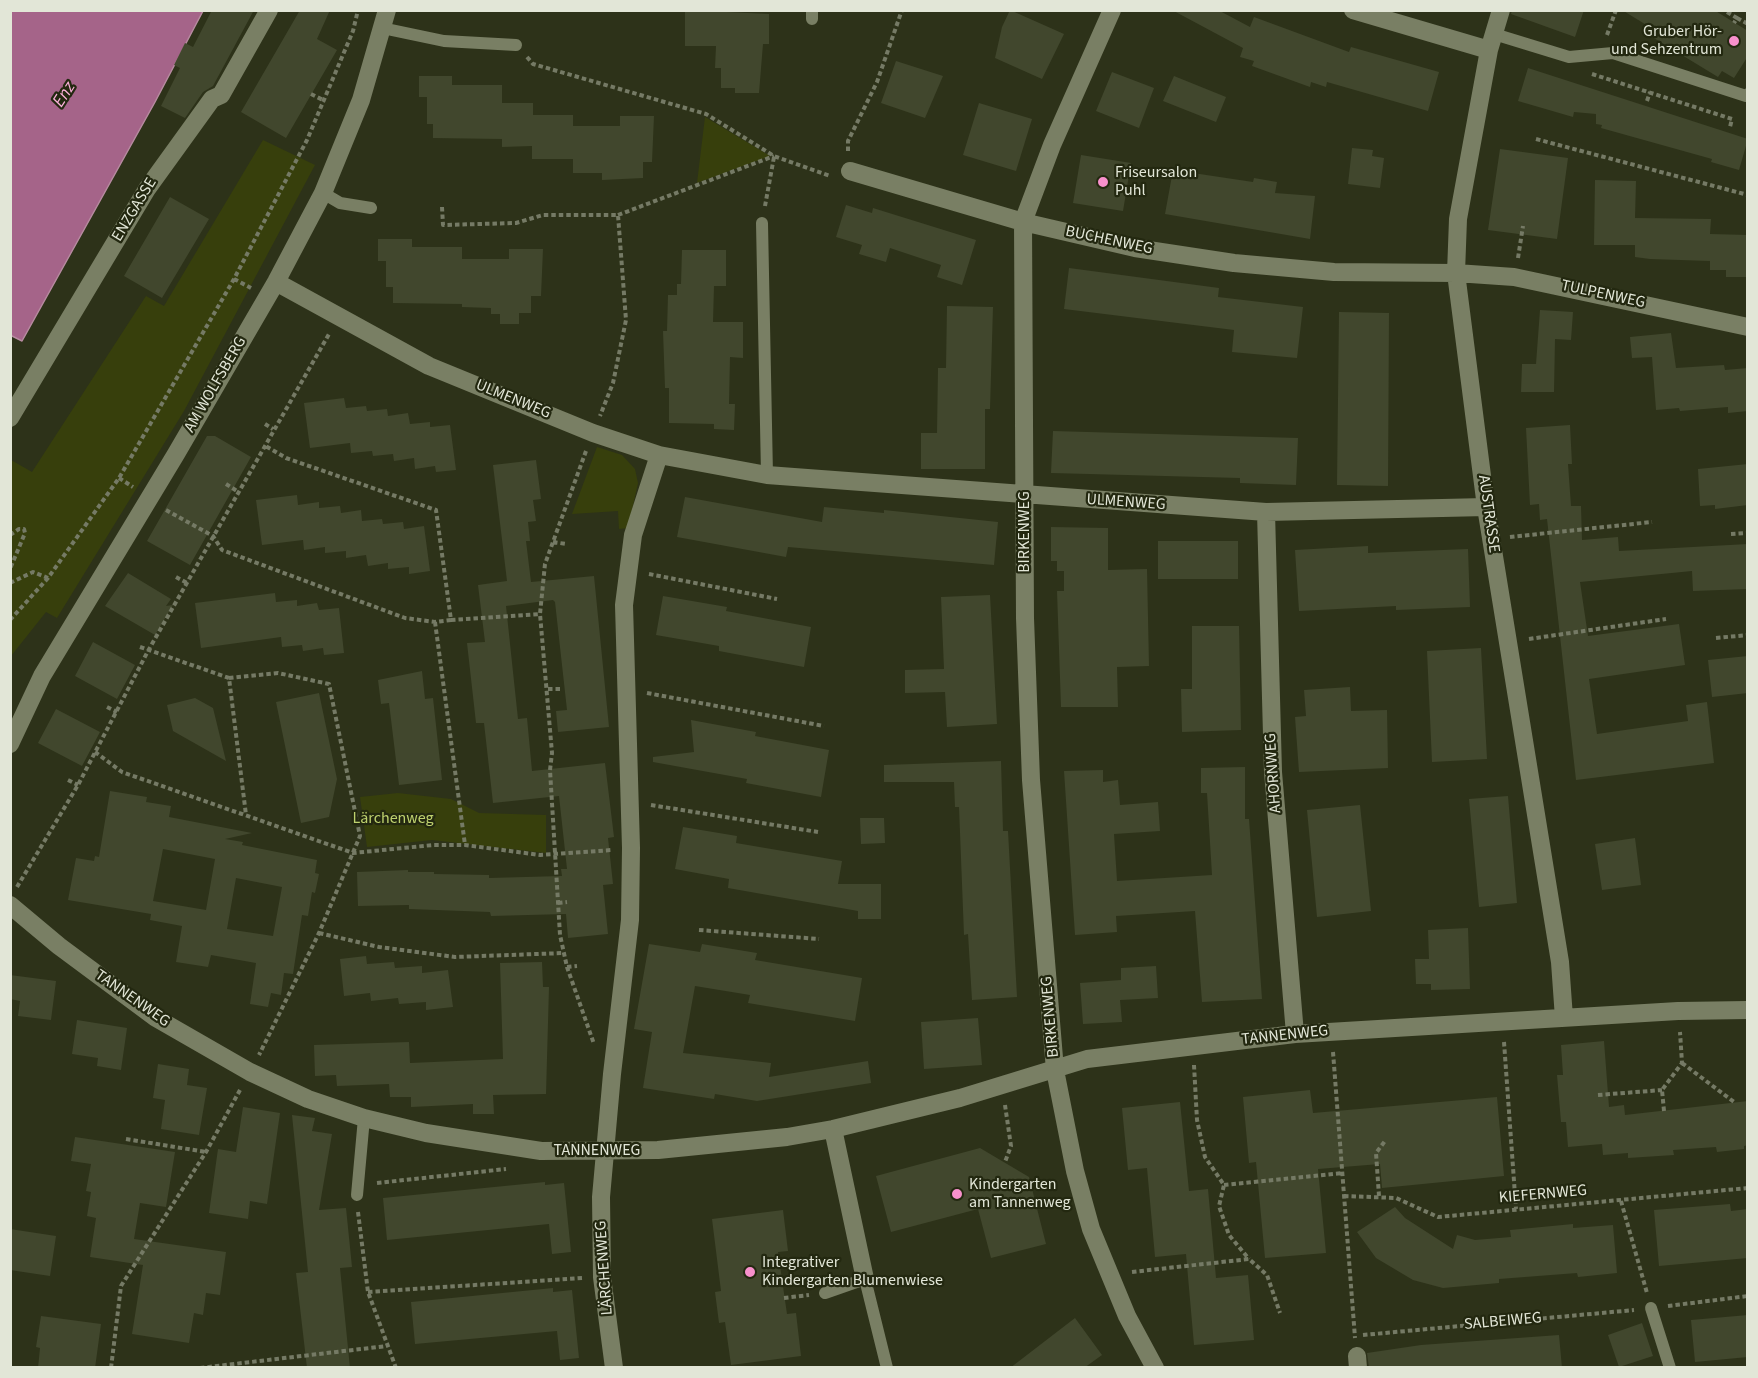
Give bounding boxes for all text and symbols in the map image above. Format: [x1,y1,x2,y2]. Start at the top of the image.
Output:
place label: Gruber Hör- und Sehzentrum [1611,22,1722,60]
marker: Gruber Hör- und Sehzentrum [1727,34,1741,48]
water label: Enz [49,78,81,112]
place label: Friseursalon Puhl [1115,163,1197,201]
street label: ENZGASSE [109,175,161,245]
marker: Friseursalon Puhl [1096,175,1110,189]
street label: BUCHENWEG [1063,222,1155,260]
street label: TULPENWEG [1559,277,1647,313]
street label: AM WOLFSBERG [181,334,251,436]
street label: ULMENWEG [473,376,553,424]
street label: AUSTRASSE [1473,474,1503,554]
street label: BIRKENWEG [1015,491,1035,573]
street label: ULMENWEG [1086,491,1166,515]
street label: AHORNWEG [1262,732,1286,814]
park label: Lärchenweg [352,809,434,829]
street label: TANNENWEG [91,966,173,1032]
street label: BIRKENWEG [1038,975,1064,1059]
street label: TANNENWEG [1241,1022,1329,1050]
street label: TANNENWEG [554,1141,640,1161]
place label: Kindergarten am Tannenweg [969,1175,1070,1213]
street label: KIEFERNWEG [1498,1182,1588,1208]
marker: Kindergarten am Tannenweg [950,1187,964,1201]
street label: LÄRCHENWEG [592,1220,618,1316]
place label: Integrativer Kindergarten Blumenwiese [762,1253,943,1291]
marker: Integrativer Kindergarten Blumenwiese [743,1265,757,1279]
street label: SALBEIWEG [1463,1309,1543,1335]

